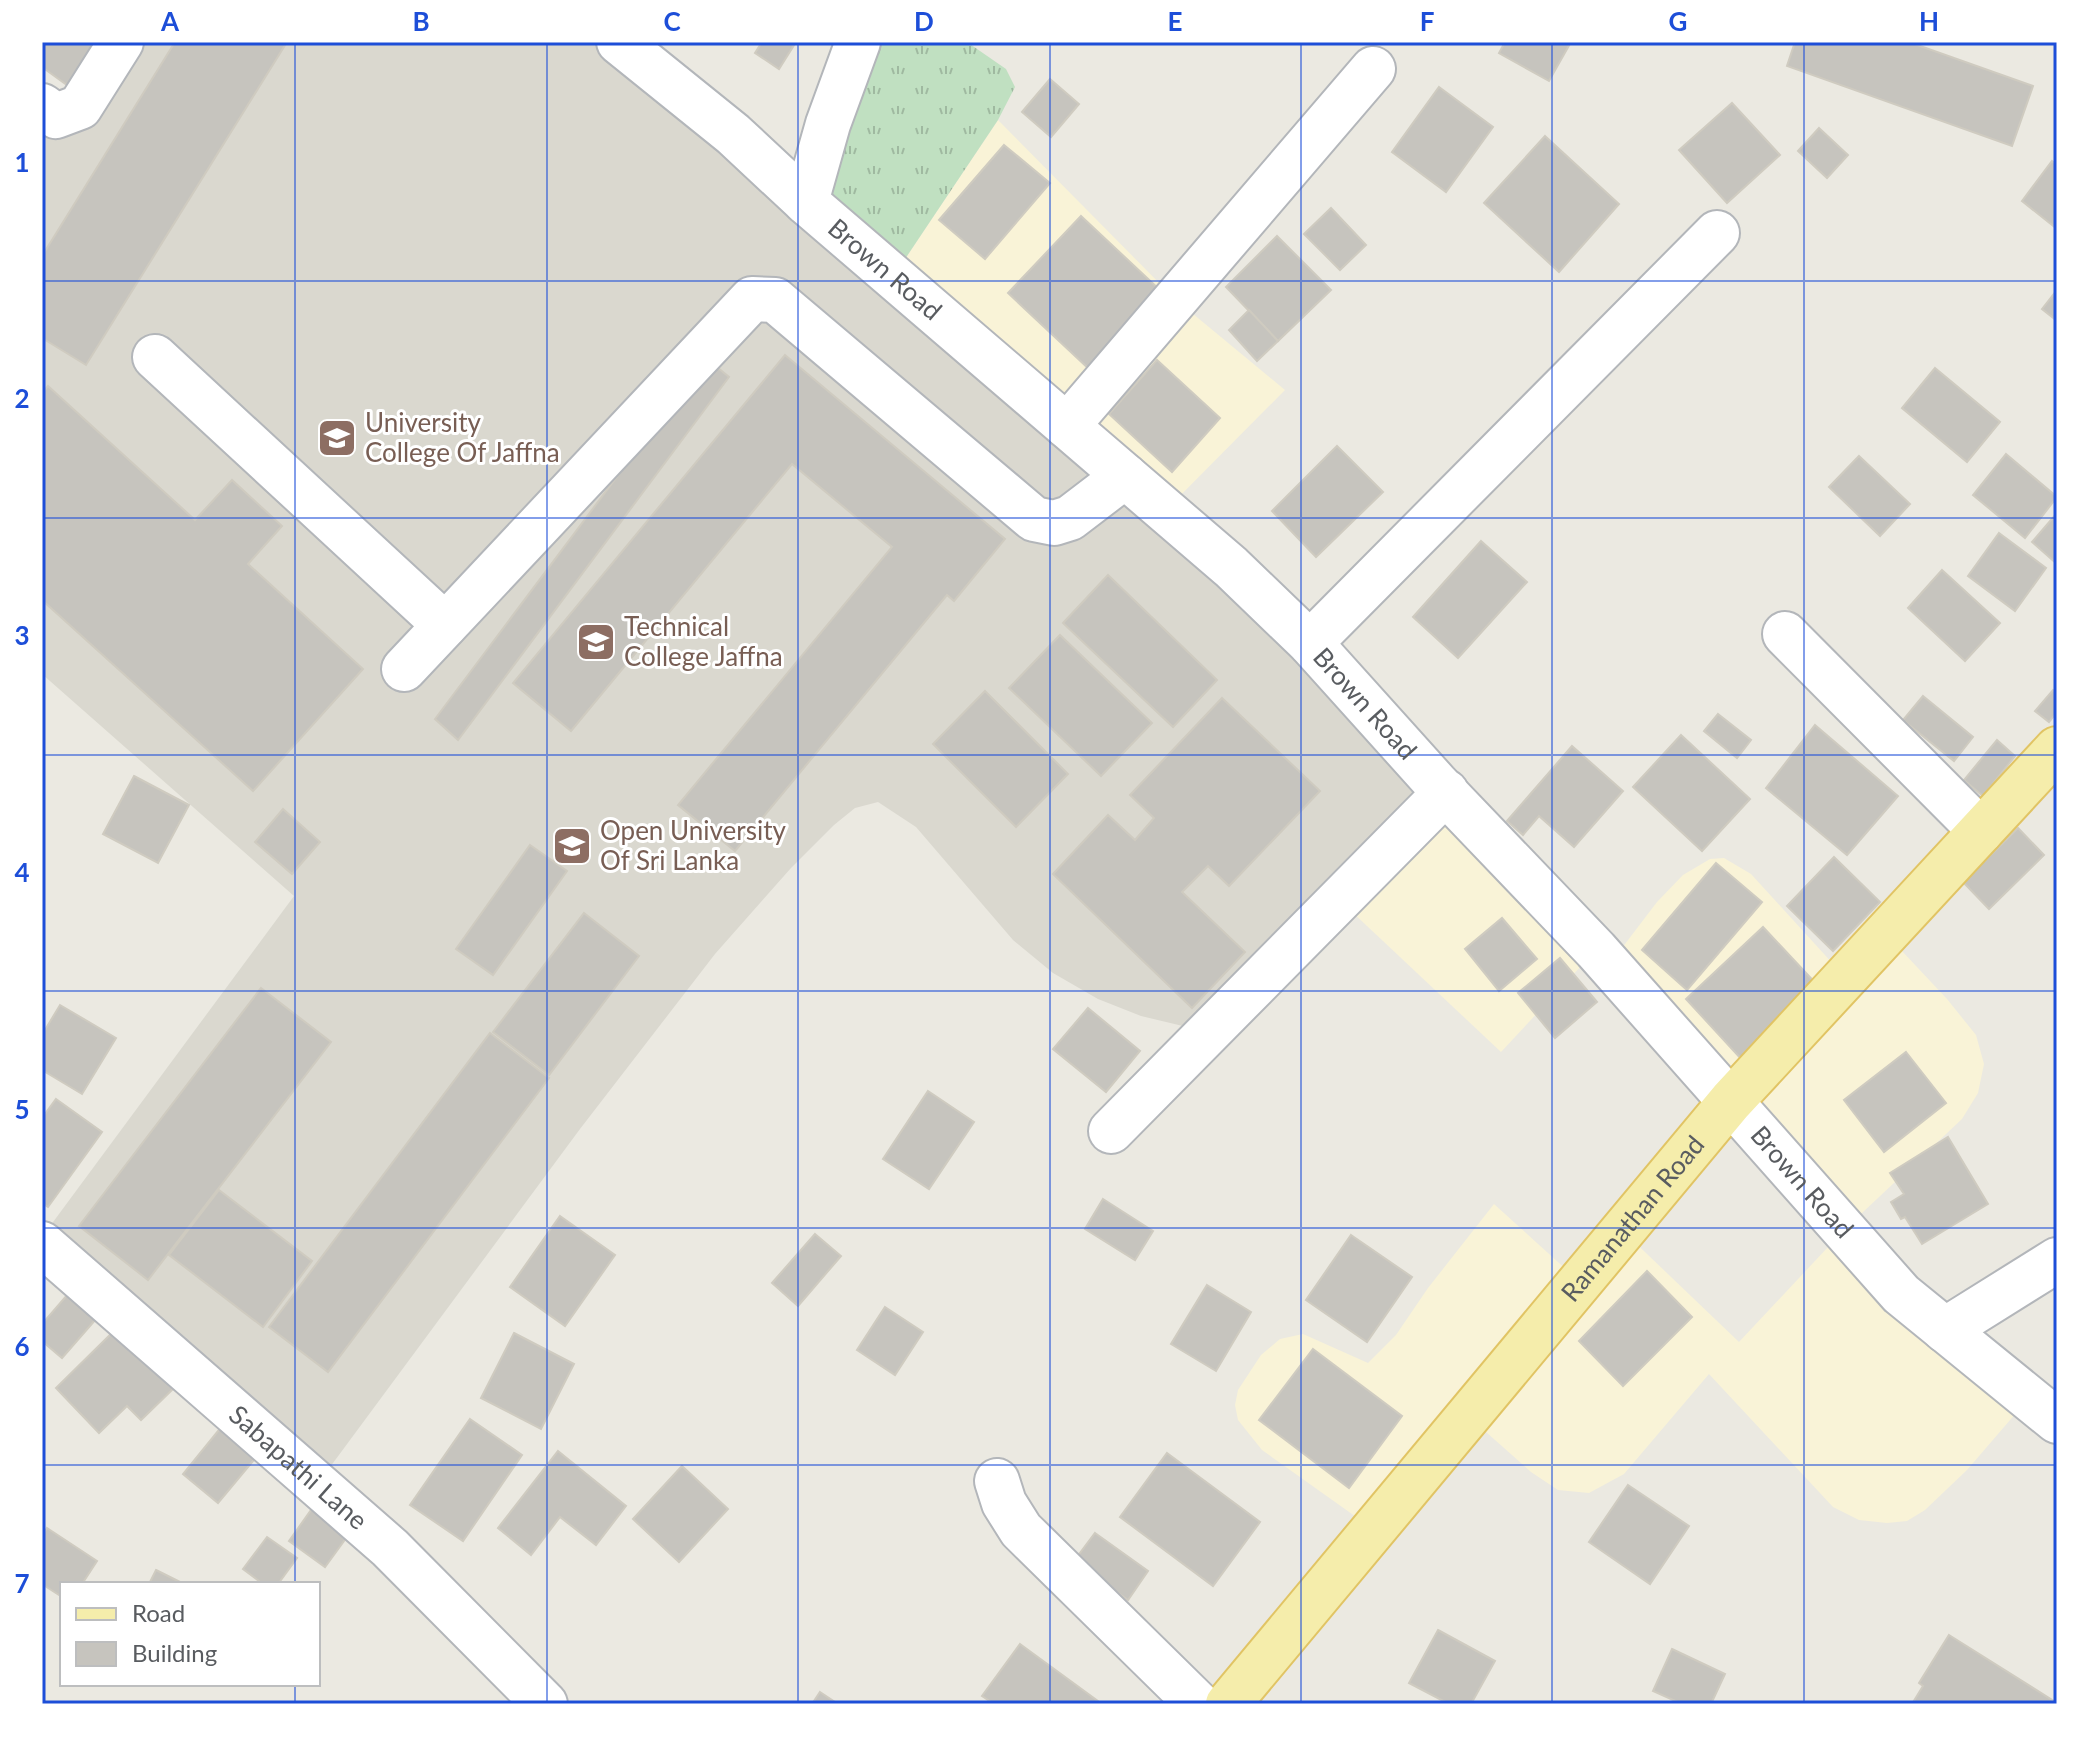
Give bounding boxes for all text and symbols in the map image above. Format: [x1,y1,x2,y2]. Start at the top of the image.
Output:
text: A [160,5,180,37]
text: B [412,5,430,37]
text: C [663,5,681,37]
text: D [914,5,934,37]
text: E [1168,5,1182,37]
text: F [1420,5,1434,37]
text: G [1669,5,1687,37]
text: H [1919,5,1939,37]
text: 1 [14,146,30,178]
street label: Brown Road [822,211,949,326]
text: 2 [14,382,30,414]
place label: University College Of Jaffna [365,406,560,468]
school or university icon: University College Of Jaffna [316,417,358,459]
place label: Technical College Jaffna [624,610,783,672]
text: 3 [14,619,30,651]
school or university icon: Technical College Jaffna [575,621,617,663]
street label: Brown Road [1307,641,1424,766]
place label: Open University Of Sri Lanka [600,814,786,876]
school or university icon: Open University Of Sri Lanka [551,825,593,867]
text: 4 [14,856,30,888]
text: 5 [14,1093,30,1125]
street label: Brown Road [1744,1119,1861,1244]
street label: Ramanathan Road [1554,1129,1710,1308]
text: 6 [14,1330,30,1362]
street label: Sabapathi Lane [223,1398,374,1536]
text: 7 [14,1567,30,1599]
legend [60,1582,320,1686]
text: Road [132,1598,185,1627]
text: Building [132,1638,217,1667]

